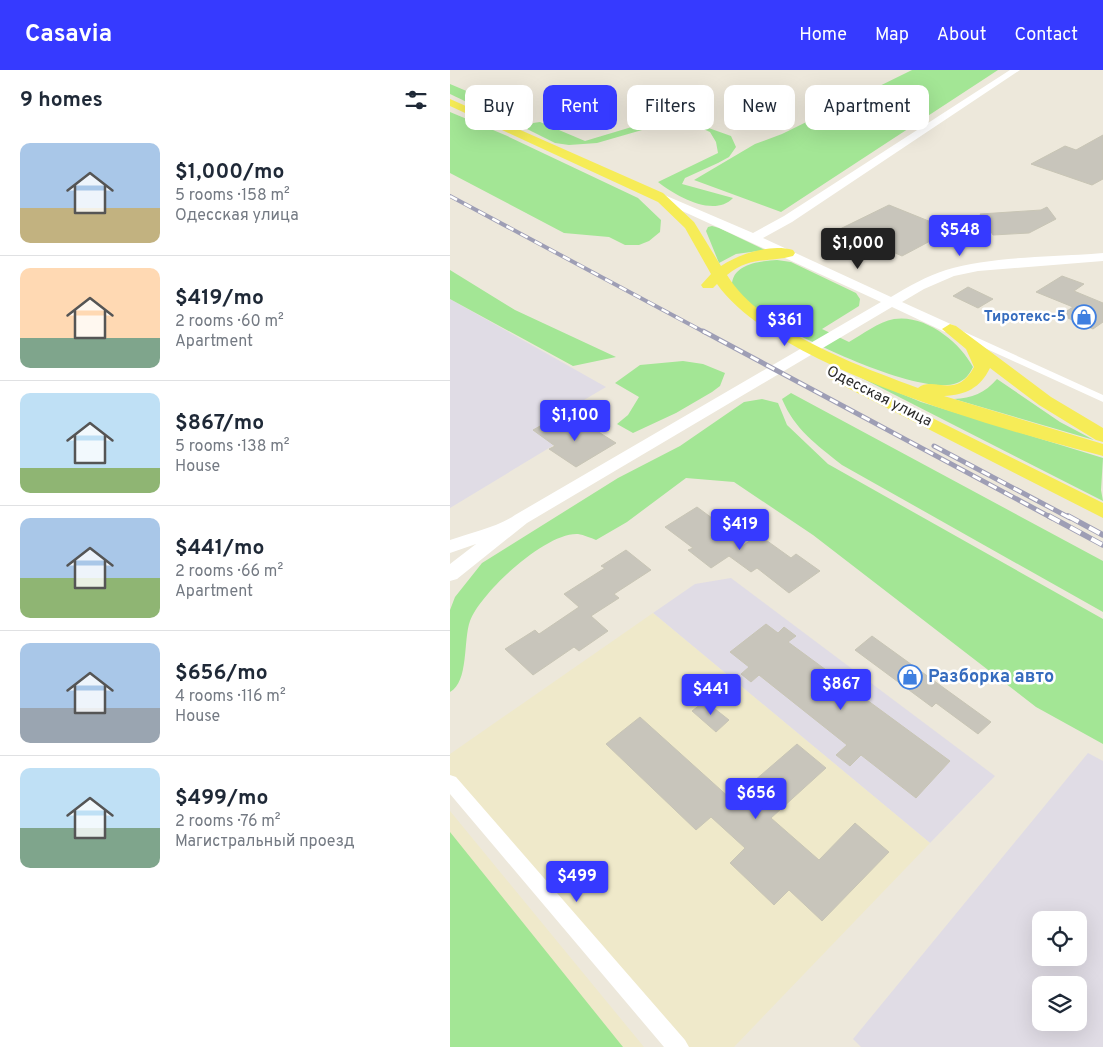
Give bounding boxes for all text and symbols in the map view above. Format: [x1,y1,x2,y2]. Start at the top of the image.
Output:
text: Casavia [25,20,112,50]
text: Home [799,24,847,47]
text: Map [875,24,909,47]
text: About [937,24,986,47]
text: Contact [1014,24,1078,47]
chip: Buy [465,85,533,130]
chip: Rent [543,85,617,130]
chip: Filters [627,85,714,130]
chip: New [724,85,795,130]
chip: Apartment [805,85,929,130]
icon: filters [402,86,430,114]
text: 9 homes [20,87,103,114]
text: $1,000/mo [175,159,285,186]
icon: home [60,163,120,223]
text: 5 rooms · 158 m² [175,186,290,206]
text: Одесская улица [175,206,299,226]
pin: $548 [930,214,990,257]
text: $548 [940,221,980,241]
pin: $1,000 [817,228,899,270]
text: $1,000 [832,234,884,254]
text: $419/mo [175,285,264,312]
icon: home [60,288,120,348]
pin: $361 [755,304,815,347]
shop icon: Тиротекс-5 [1071,304,1097,330]
place label: Тиротекс-5 [984,308,1066,327]
text: $361 [767,311,803,331]
text: 2 rooms · 60 m² [175,312,284,332]
text: Apartment [175,332,253,352]
street label: Одесская улица [823,362,935,432]
pin: $1,100 [534,400,616,442]
text: $1,100 [551,406,599,426]
text: $867/mo [175,410,264,437]
icon: home [60,413,120,473]
text: 5 rooms · 138 m² [175,437,290,457]
text: House [175,457,220,477]
pin: $419 [710,508,770,551]
text: $419 [722,515,758,535]
text: $441/mo [175,535,264,562]
icon: home [60,538,120,598]
text: 2 rooms · 66 m² [175,562,283,582]
text: Apartment [175,582,253,602]
text: $656/mo [175,660,268,687]
icon: home [60,663,120,723]
shop icon: Разборка авто [897,664,923,690]
place label: Разборка авто [928,666,1054,689]
pin: $867 [811,668,871,711]
pin: $441 [681,674,741,716]
text: $867 [822,675,860,695]
text: $441 [693,680,729,700]
text: 4 rooms · 116 m² [175,687,286,707]
text: House [175,707,220,727]
pin: $656 [726,778,786,820]
text: $656 [736,784,776,804]
text: $499/mo [175,785,268,812]
icon: home [60,788,120,848]
text: 2 rooms · 76 m² [175,812,281,832]
text: Магистральный проезд [175,832,355,852]
pin: $499 [547,860,607,903]
text: $499 [557,867,597,887]
map controls [1032,911,1087,1031]
button: locate [1032,911,1087,966]
button: layers [1032,976,1087,1031]

